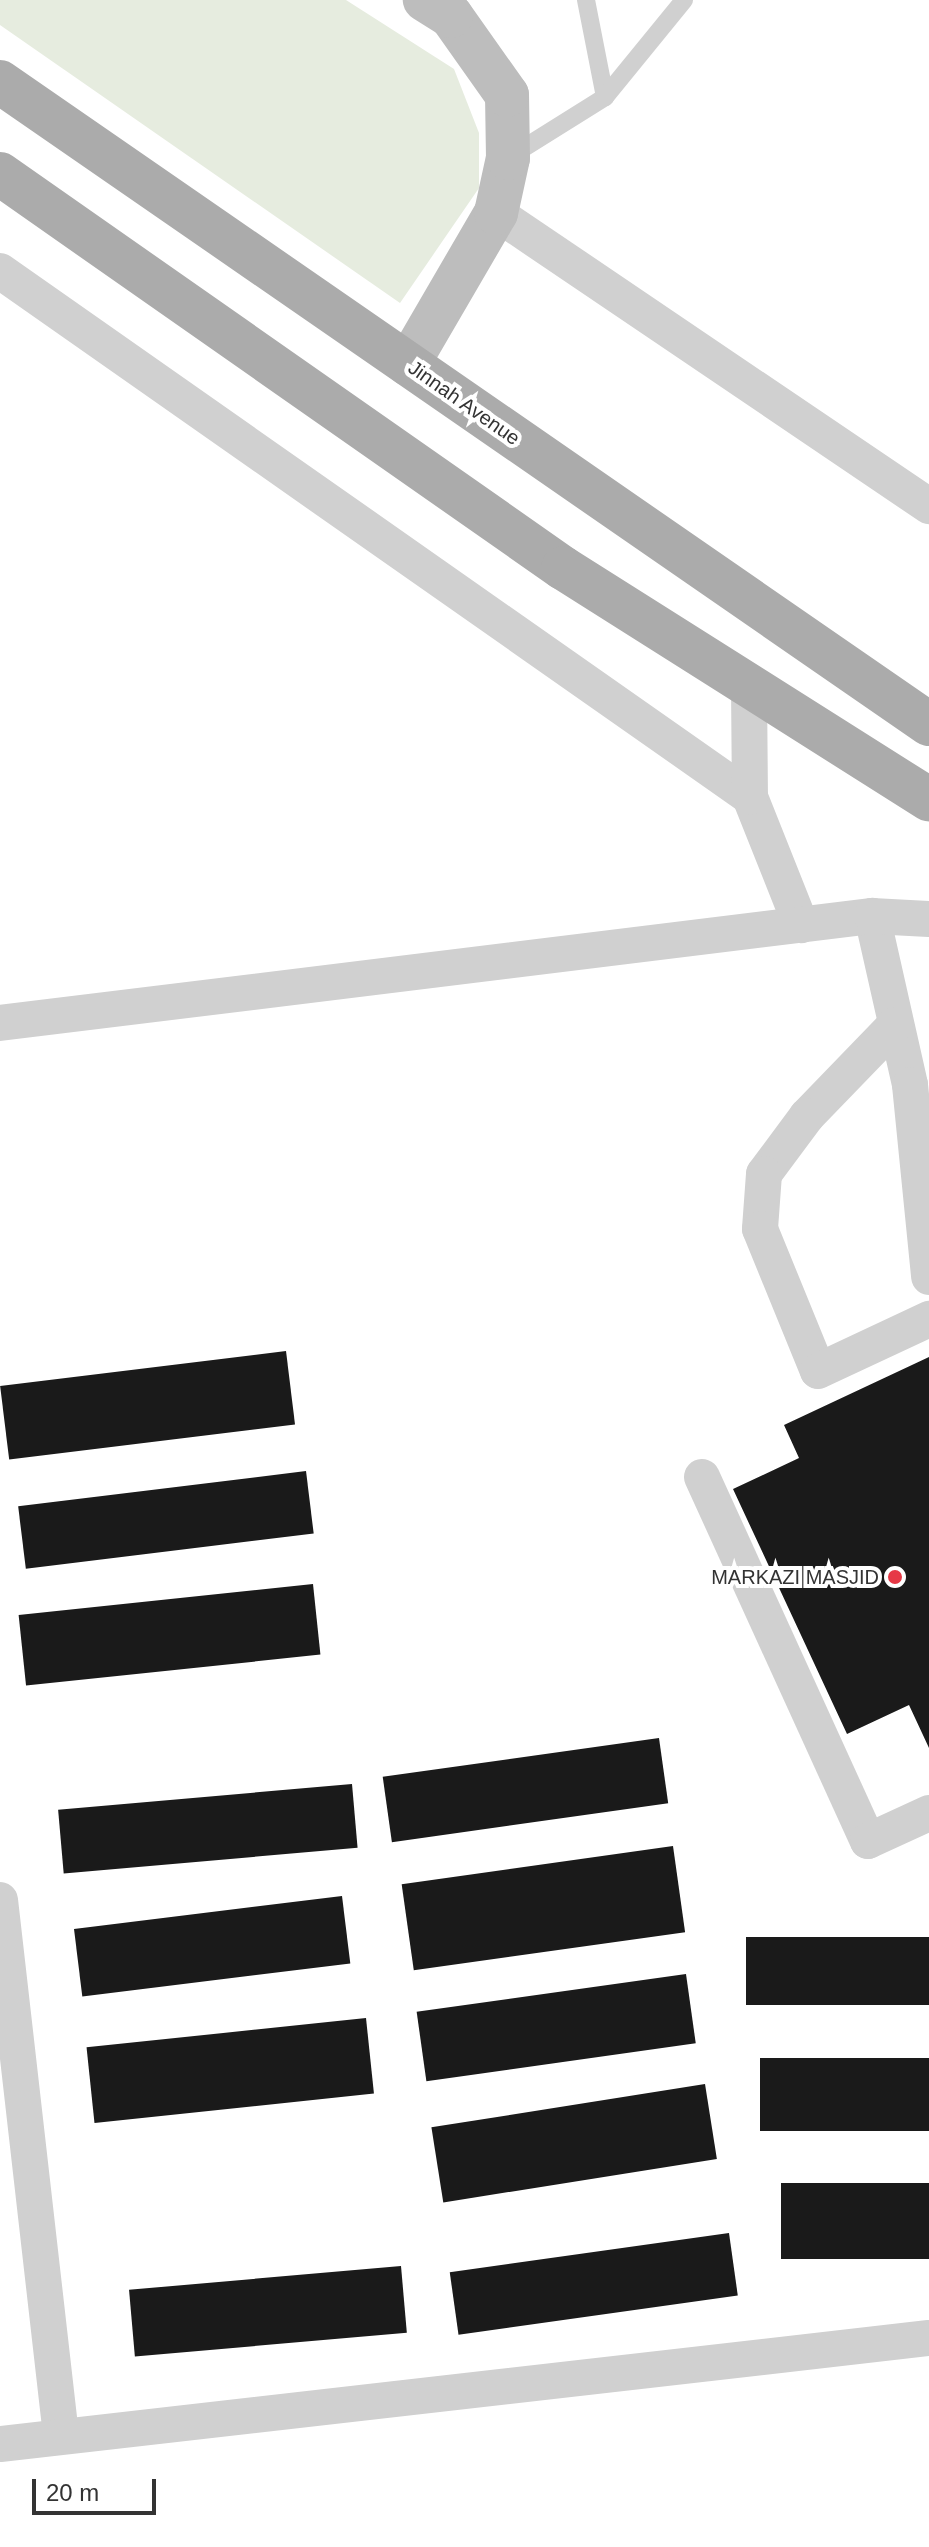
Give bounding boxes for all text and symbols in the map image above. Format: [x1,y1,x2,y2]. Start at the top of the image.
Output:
street label: Jinnah Avenue [403,355,525,451]
place label: MARKAZI MASJID [711,1565,879,1589]
marker: MARKAZI MASJID [886,1568,904,1586]
scale bar [36,2463,160,2513]
text: 20 m [46,2479,99,2506]

